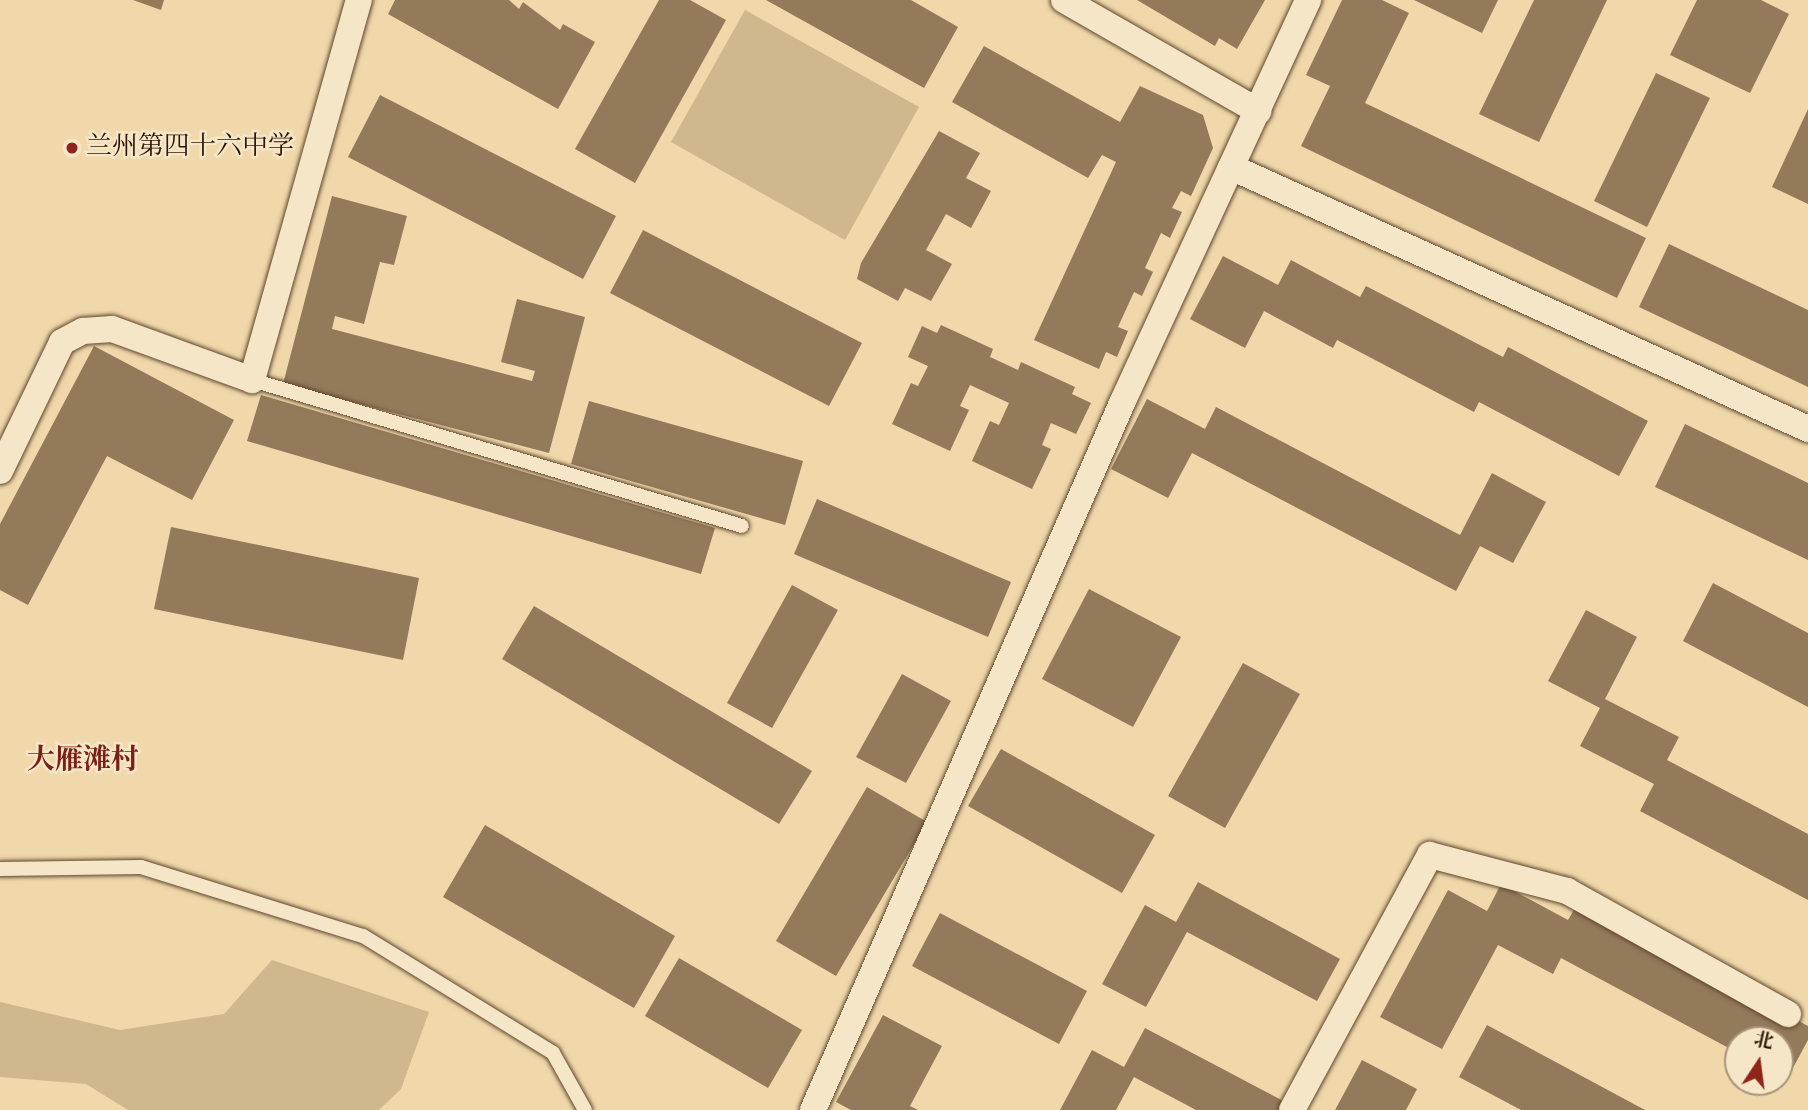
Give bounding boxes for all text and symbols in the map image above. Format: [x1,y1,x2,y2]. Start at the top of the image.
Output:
place label: 兰州第四十六中学 [86,132,294,164]
marker: 兰州第四十六中学 [64,140,80,156]
district label: 大雁滩村 [27,744,139,778]
north arrow [1724,1026,1794,1096]
text: 北 [1751,1027,1776,1057]

